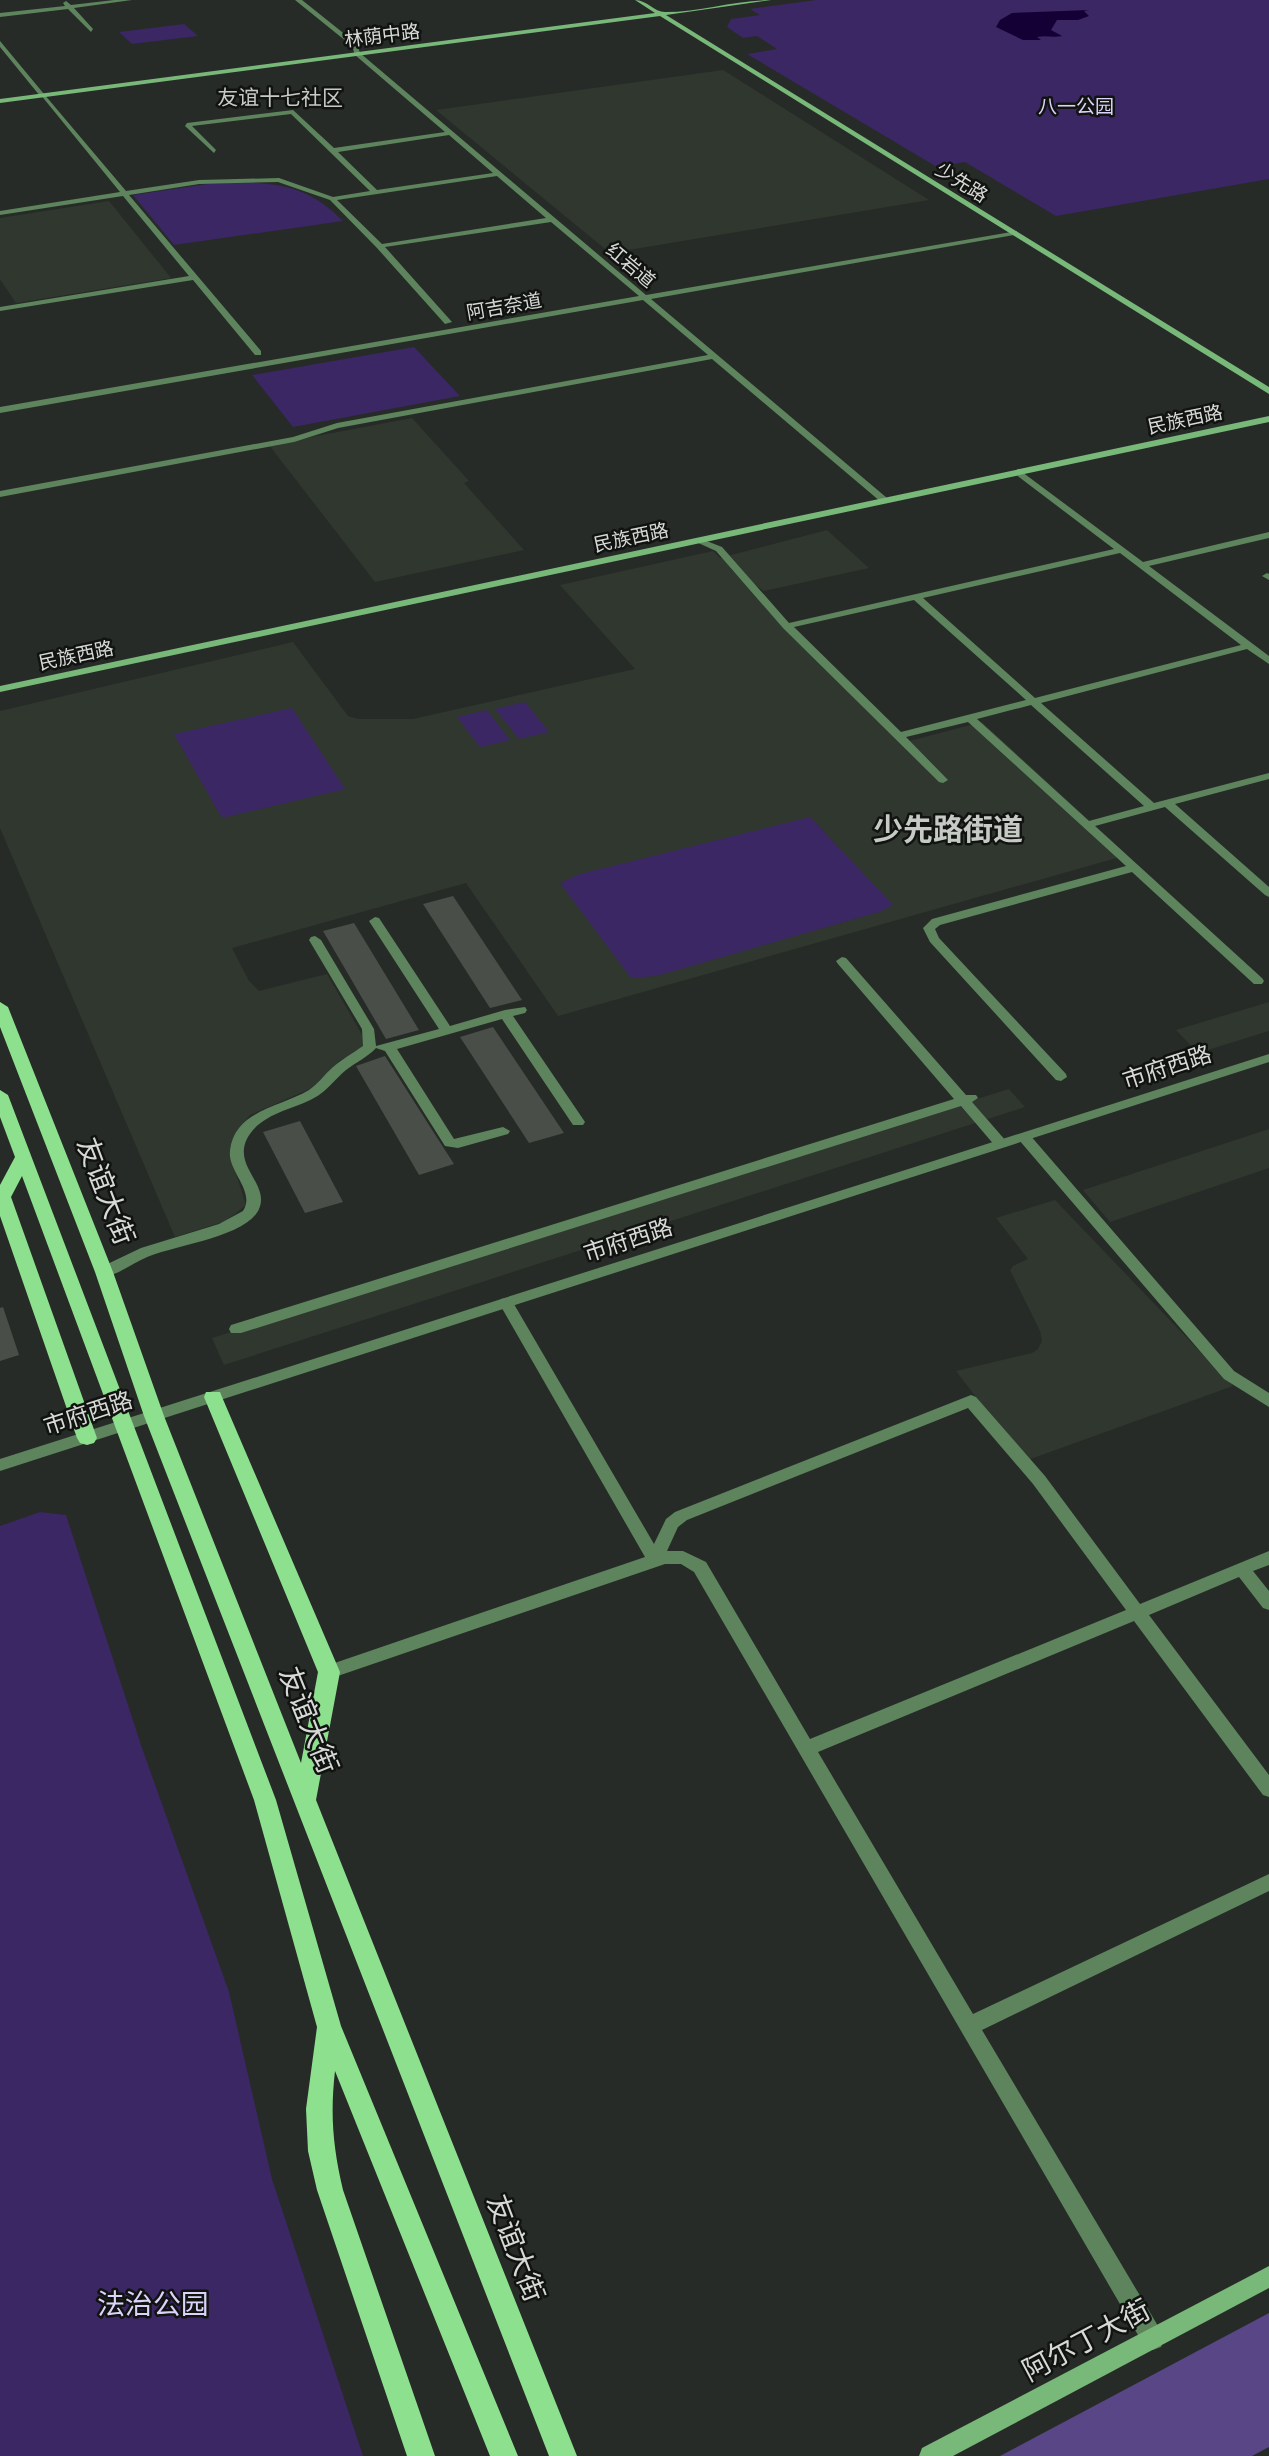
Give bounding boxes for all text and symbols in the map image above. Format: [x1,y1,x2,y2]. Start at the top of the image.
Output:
street label: 林荫中路 [343,19,421,51]
district label: 友谊十七社区 [217,85,343,109]
park label: 八一公园 [1038,95,1114,117]
street label: 少先路 [932,158,992,206]
street label: 红岩道 [602,238,660,292]
street label: 阿吉奈道 [465,289,543,323]
street label: 民族西路 [1146,400,1224,438]
street label: 民族西路 [592,518,670,556]
street label: 民族西路 [37,636,115,674]
district label: 少先路街道 [873,812,1023,846]
street label: 市府西路 [1119,1040,1214,1093]
street label: 友谊大街 [72,1133,141,1249]
street label: 市府西路 [580,1213,675,1266]
street label: 市府西路 [40,1386,135,1439]
street label: 友谊大街 [274,1662,345,1778]
street label: 友谊大街 [482,2190,551,2306]
park label: 法治公园 [97,2288,209,2319]
street label: 阿尔丁大街 [1017,2293,1155,2386]

